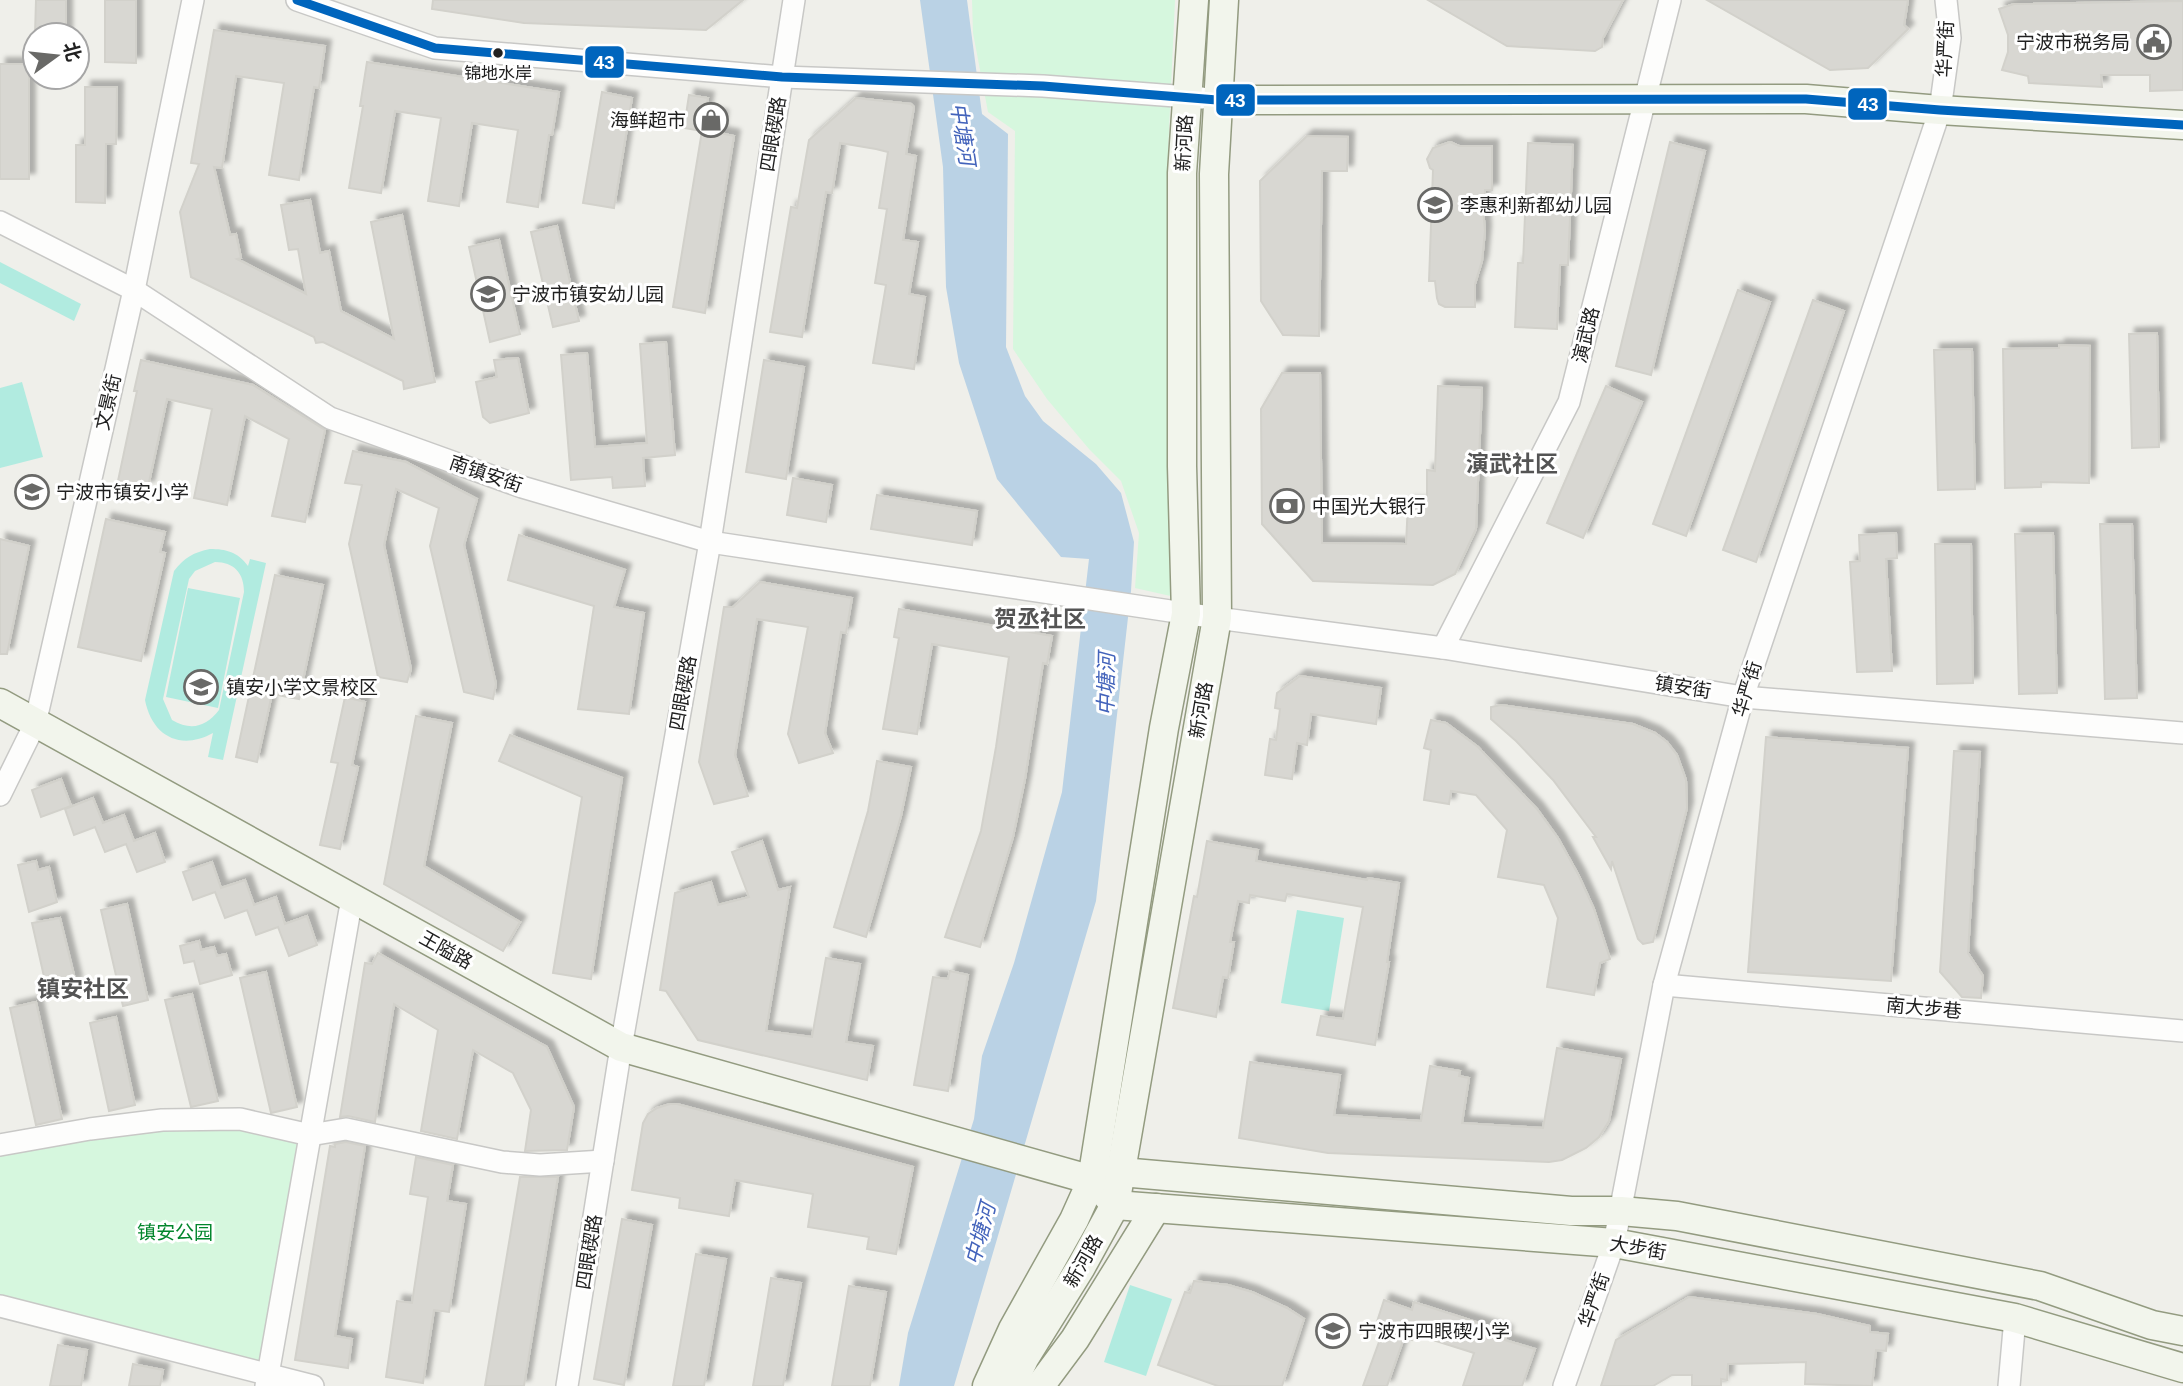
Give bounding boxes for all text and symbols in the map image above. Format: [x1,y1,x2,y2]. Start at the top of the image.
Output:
street label: 华严街 [1933,20,1957,78]
north arrow [21,21,91,91]
public building icon: 宁波市税务局 [2135,23,2173,61]
place label: 宁波市税务局 [2016,32,2130,53]
text: 北 [59,40,85,64]
line badge: 43 [584,45,625,79]
marker: 锦地水岸 [491,46,505,60]
text: 43 [593,52,615,73]
place label: 锦地水岸 [464,64,532,83]
line badge: 43 [1215,83,1256,117]
line badge: 43 [1847,87,1888,121]
text: 43 [1224,90,1246,111]
text: 43 [1857,94,1879,115]
street label: 四眼碶路 [757,95,789,173]
shop icon: 海鲜超市 [692,101,730,139]
water label: 中塘河 [947,101,980,171]
place label: 海鲜超市 [610,110,686,131]
street label: 新河路 [1172,114,1196,172]
school or university icon: 李惠利新都幼儿园 [1416,186,1454,224]
place label: 李惠利新都幼儿园 [1460,195,1612,216]
school or university icon: 宁波市镇安幼儿园 [469,275,507,313]
place label: 宁波市镇安幼儿园 [512,284,664,305]
street label: 演武路 [1569,305,1603,365]
street label: 文景街 [91,372,125,432]
district label: 演武社区 [1466,451,1558,477]
street label: 南镇安街 [447,452,525,496]
school or university icon: 宁波市镇安小学 [13,473,51,511]
place label: 宁波市镇安小学 [56,482,189,503]
bank icon: 中国光大银行 [1268,487,1306,525]
place label: 中国光大银行 [1312,496,1426,517]
district label: 贺丞社区 [994,606,1086,632]
water label: 中塘河 [1094,648,1118,716]
street label: 四眼碶路 [666,654,700,732]
street label: 华严街 [1729,659,1765,719]
school or university icon: 镇安小学文景校区 [182,668,220,706]
street label: 镇安街 [1653,672,1713,702]
place label: 镇安小学文景校区 [226,677,378,698]
street label: 新河路 [1186,680,1216,740]
street label: 王隘路 [416,927,476,973]
district label: 镇安社区 [37,976,129,1002]
street label: 南大步巷 [1885,994,1963,1022]
water label: 中塘河 [961,1197,1000,1267]
street label: 四眼碶路 [573,1213,605,1291]
park label: 镇安公园 [137,1222,213,1243]
street label: 新河路 [1060,1231,1106,1291]
street label: 大步街 [1608,1233,1668,1263]
street label: 华严街 [1575,1270,1613,1330]
school or university icon: 宁波市四眼碶小学 [1314,1312,1352,1350]
place label: 宁波市四眼碶小学 [1358,1321,1510,1342]

